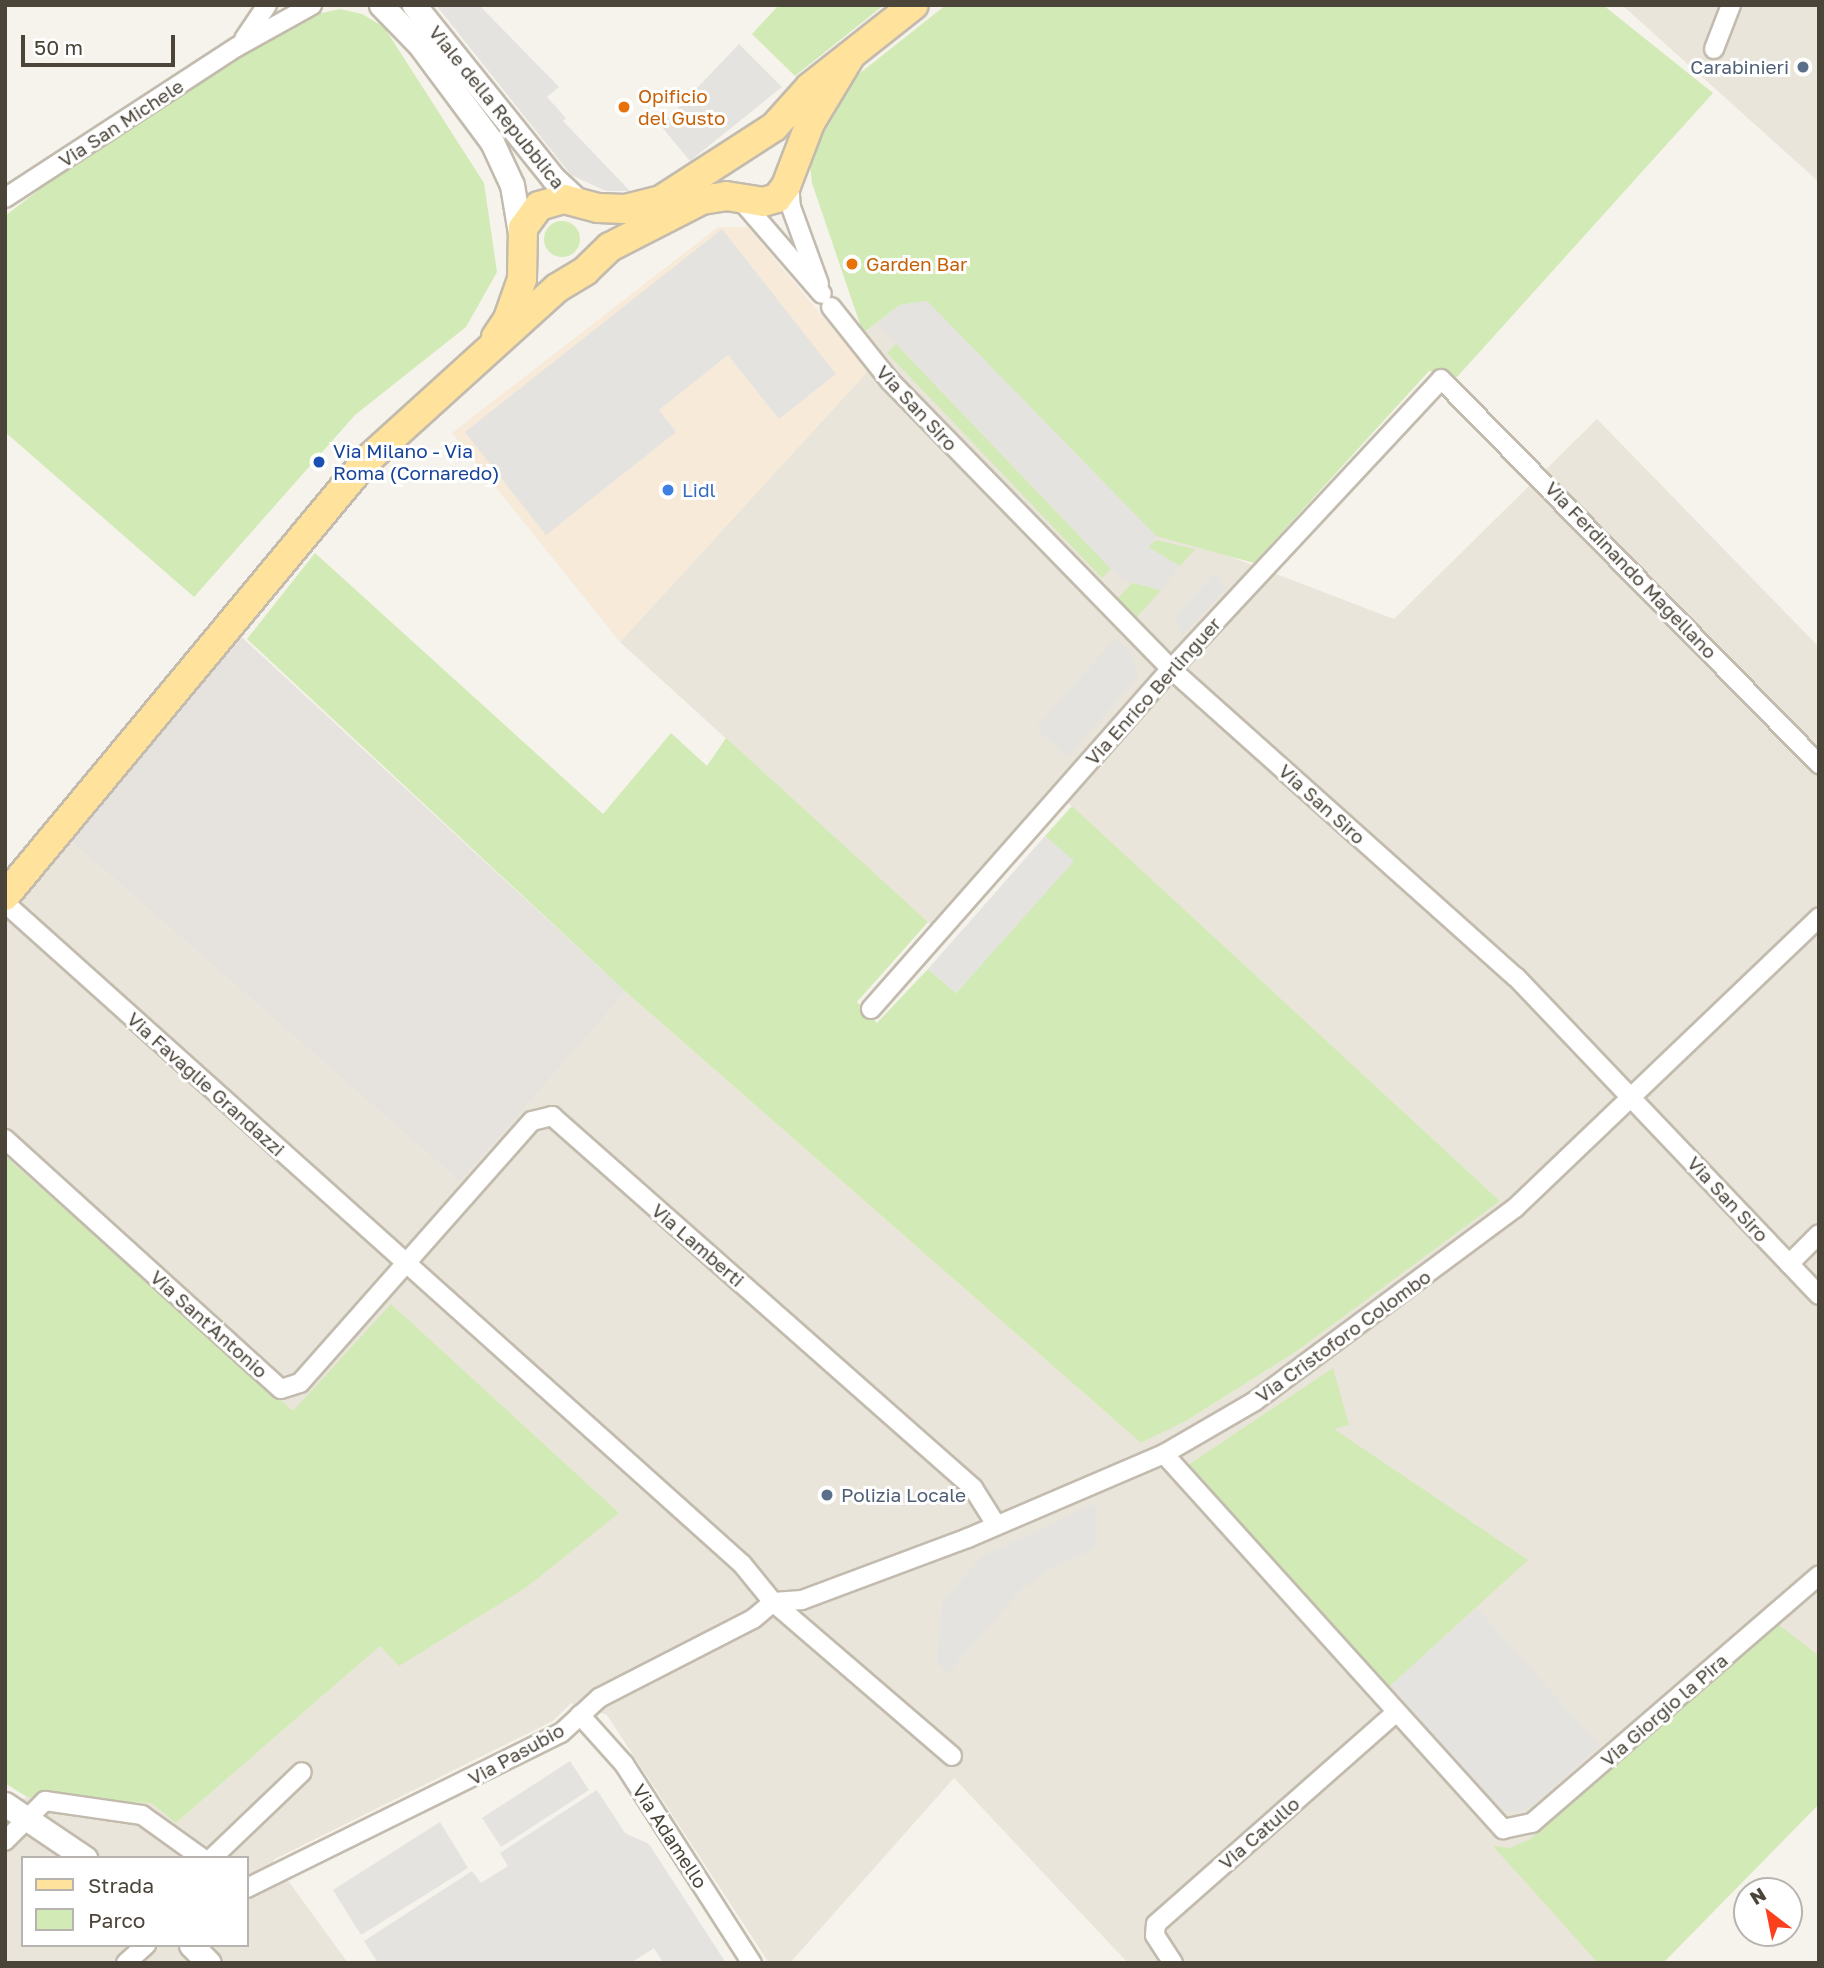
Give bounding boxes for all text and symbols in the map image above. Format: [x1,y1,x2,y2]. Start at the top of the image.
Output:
scale bar [24,21,178,65]
street label: Viale della Repubblica [424,21,570,193]
text: 50 m [34,34,83,60]
place label: Carabinieri [1690,56,1789,78]
marker: Carabinieri [1795,59,1811,75]
street label: Via San Michele [54,74,188,172]
place label: Opificio del Gusto [638,85,725,129]
marker: Opificio del Gusto [616,99,632,115]
place label: Garden Bar [866,253,967,275]
marker: Garden Bar [844,256,860,272]
street label: Via San Siro [872,361,962,455]
place label: Via Milano - Via Roma (Cornaredo) [333,440,499,484]
marker: Via Milano - Via Roma (Cornaredo) [311,454,327,470]
street label: Via Ferdinando Magellano [1540,477,1722,663]
place label: Lidl [682,479,716,501]
marker: Lidl [660,482,676,498]
street label: Via Enrico Berlinguer [1081,612,1225,770]
street label: Via San Siro [1274,759,1370,849]
street label: Via Favaglie Grandazzi [123,1007,289,1161]
street label: Via San Siro [1683,1152,1773,1246]
street label: Via Lamberti [647,1199,749,1291]
street label: Via Sant'Antonio [146,1265,272,1383]
street label: Via Cristoforo Colombo [1251,1265,1435,1407]
place label: Polizia Locale [841,1484,966,1506]
marker: Polizia Locale [819,1487,835,1503]
street label: Via Giorgio la Pira [1596,1649,1732,1771]
street label: Via Pasubio [464,1718,568,1790]
street label: Via Adamello [628,1780,712,1892]
street label: Via Catullo [1214,1792,1304,1874]
legend [21,1856,248,1947]
text: Strada [88,1872,154,1898]
north arrow [1733,1877,1803,1947]
text: N [1745,1882,1770,1909]
text: Parco [88,1907,145,1933]

